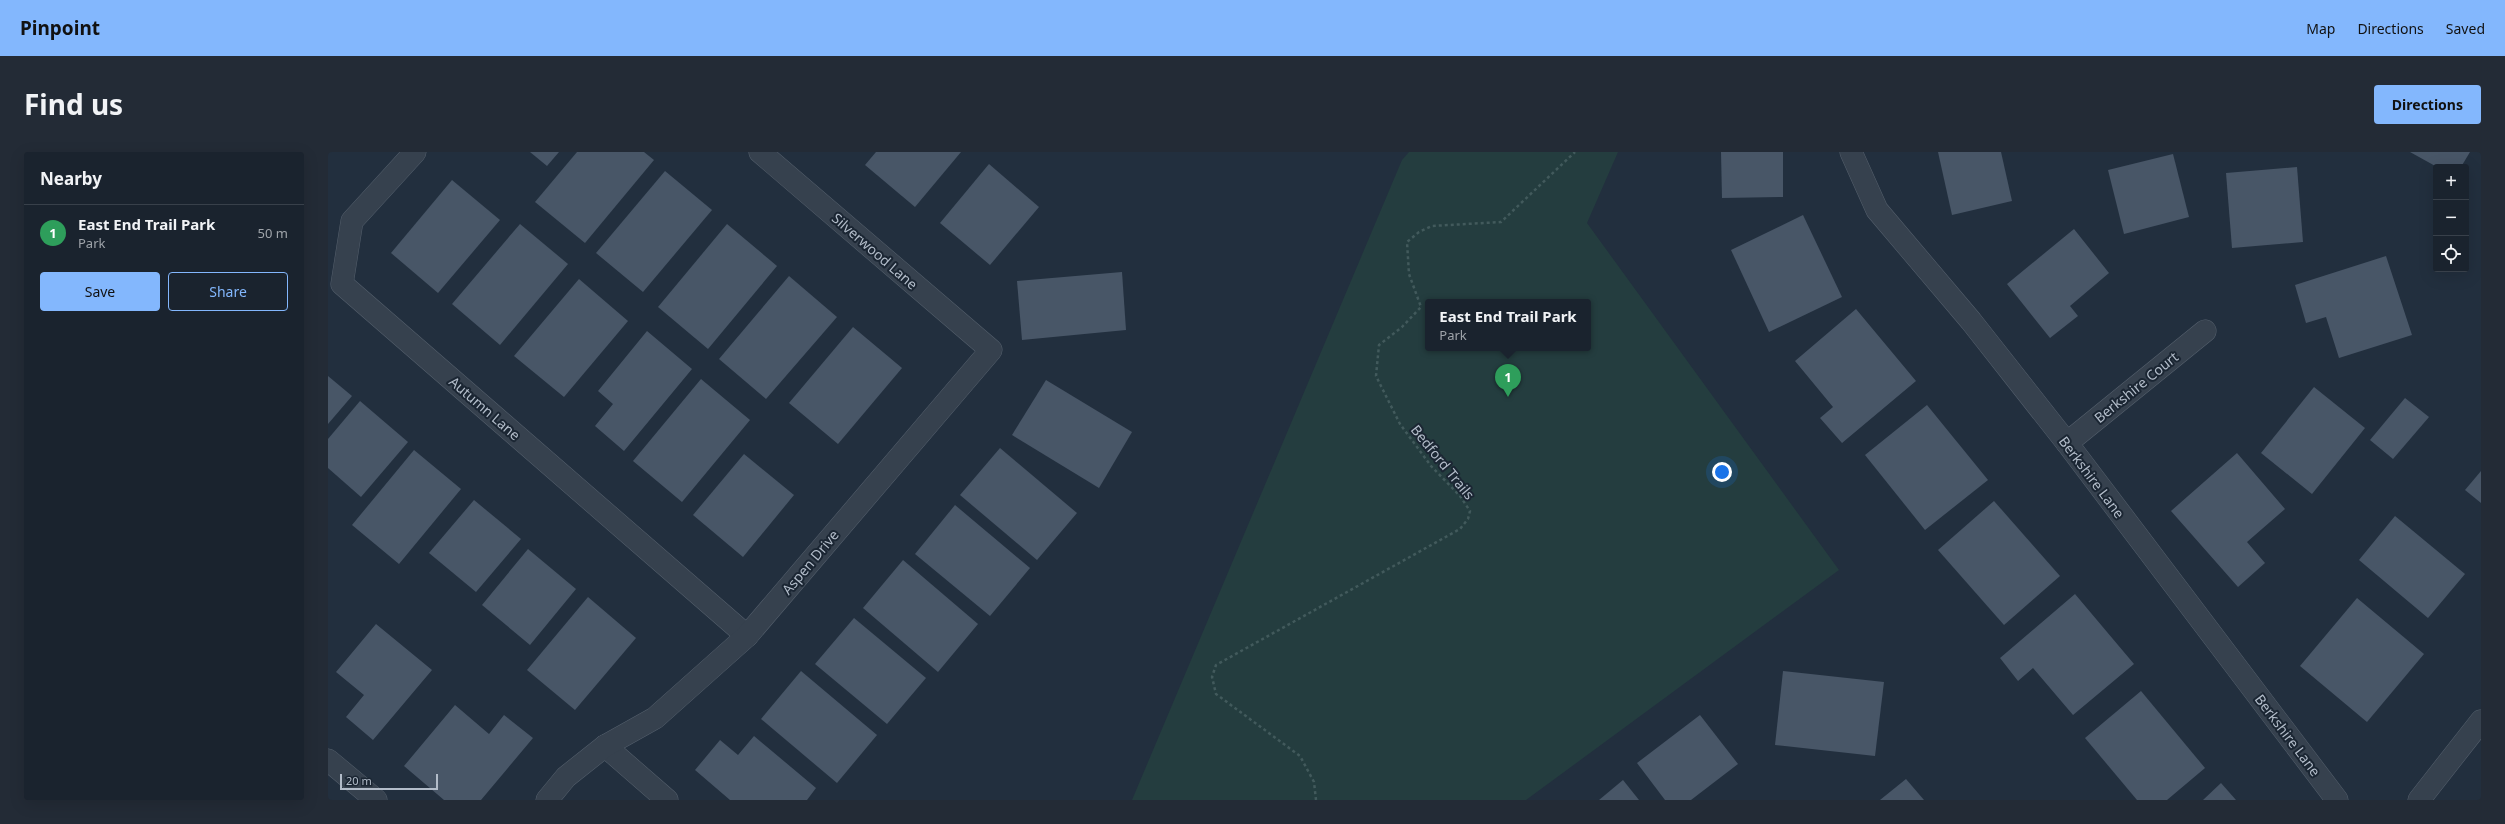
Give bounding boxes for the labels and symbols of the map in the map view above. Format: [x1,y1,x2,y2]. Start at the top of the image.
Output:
street label: Silverwood Lane [828,209,922,294]
street label: Berkshire Court [2090,347,2182,427]
pin: 1 [1495,364,1521,397]
street label: Autumn Lane [445,372,525,444]
street label: Bedford Trails [1407,421,1479,504]
street label: Berkshire Lane [2055,432,2129,522]
your location [1712,462,1732,482]
street label: Aspen Drive [777,526,843,598]
street label: Berkshire Lane [2251,690,2325,780]
scale bar [340,772,438,791]

